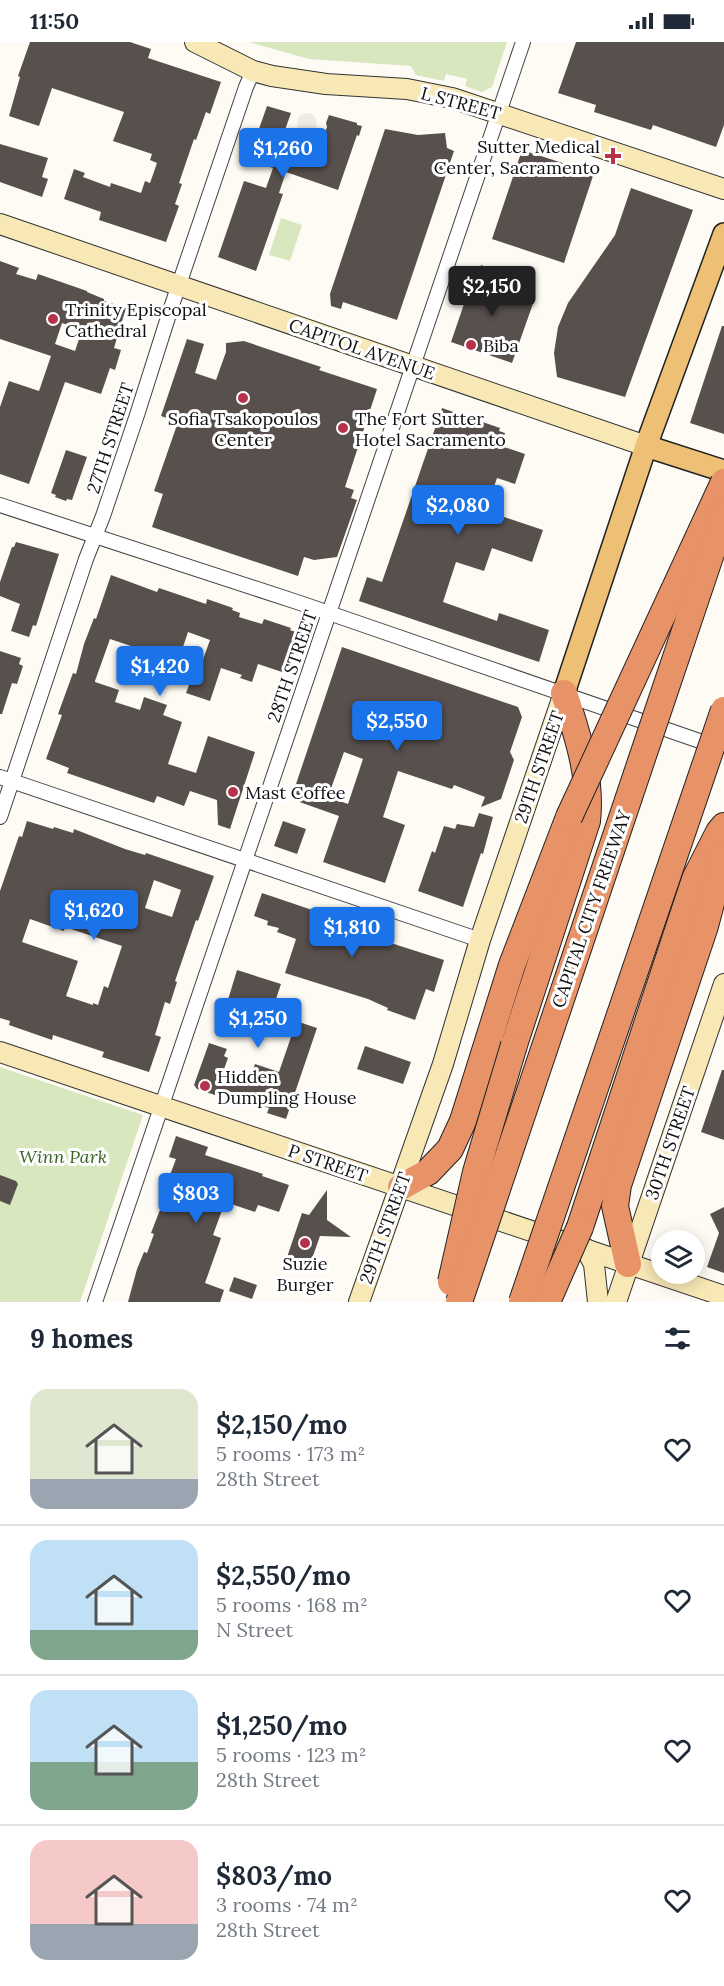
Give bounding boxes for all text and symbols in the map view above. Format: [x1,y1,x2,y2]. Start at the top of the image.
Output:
text: 11:50 [30,7,79,35]
street label: L STREET [418,81,504,125]
pin: $1,260 [234,128,332,179]
text: $1,260 [253,135,313,160]
place label: Sutter Medical Center, Sacramento [434,135,600,179]
marker: Sutter Medical Center, Sacramento [604,147,622,165]
pin: $2,150 [443,266,541,317]
text: $2,150 [462,273,522,298]
place label: Trinity Episcopal Cathedral [65,298,207,342]
marker: Trinity Episcopal Cathedral [46,312,60,326]
street label: CAPITOL AVENUE [286,313,438,385]
place label: Biba [483,334,519,357]
marker: Biba [464,338,478,352]
street label: 27TH STREET [81,379,139,496]
marker: Sofia Tsakopoulos Center [236,391,250,405]
place label: Sofia Tsakopoulos Center [168,407,318,451]
place label: The Fort Sutter Hotel Sacramento [355,407,506,451]
marker: The Fort Sutter Hotel Sacramento [336,421,350,435]
pin: $2,080 [409,485,507,536]
text: $2,080 [426,492,490,517]
street label: 28TH STREET [262,606,322,725]
pin: $1,420 [111,646,209,697]
text: $1,420 [130,653,190,678]
pin: $2,550 [348,701,446,752]
street label: 29TH STREET [509,707,569,826]
text: $2,550 [366,708,428,733]
place label: Mast Coffee [245,781,346,804]
marker: Mast Coffee [226,785,240,799]
street label: CAPITAL CITY FREEWAY [546,807,636,1011]
pin: $1,620 [45,890,143,941]
text: $1,620 [64,897,124,922]
pin: $1,810 [303,907,401,958]
text: $1,810 [323,914,381,939]
pin: $1,250 [209,998,307,1049]
text: $1,250 [228,1005,288,1030]
place label: Hidden Dumpling House [217,1065,357,1109]
marker: Hidden Dumpling House [198,1079,212,1093]
street label: 30TH STREET [640,1083,700,1203]
street label: P STREET [285,1139,371,1187]
park label: Winn Park [19,1145,107,1168]
street label: 29TH STREET [354,1169,416,1287]
pin: $803 [160,1173,232,1224]
text: $803 [172,1180,220,1205]
map controls [651,1230,705,1284]
button: layers [651,1230,705,1284]
marker: Suzie Burger [298,1236,312,1250]
place label: Suzie Burger [277,1252,334,1296]
text: 9 homes [30,1322,133,1355]
icon: filters [661,1322,694,1355]
text: $2,150/mo [216,1408,347,1441]
icon: home [78,1413,150,1485]
icon: heart [661,1433,694,1466]
text: 5 rooms · 173 m² [216,1441,365,1466]
text: 28th Street [216,1466,320,1491]
text: $2,550/mo [216,1559,351,1592]
icon: home [78,1564,150,1636]
icon: heart [661,1584,694,1617]
text: 5 rooms · 168 m² [216,1592,368,1617]
text: N Street [216,1617,293,1642]
text: $1,250/mo [216,1709,347,1742]
icon: home [78,1714,150,1786]
icon: heart [661,1734,694,1767]
text: 5 rooms · 123 m² [216,1742,366,1767]
text: 28th Street [216,1767,320,1792]
text: $803/mo [216,1859,332,1892]
icon: home [78,1864,150,1936]
icon: heart [661,1884,694,1917]
text: 3 rooms · 74 m² [216,1892,358,1917]
text: 28th Street [216,1917,320,1942]

